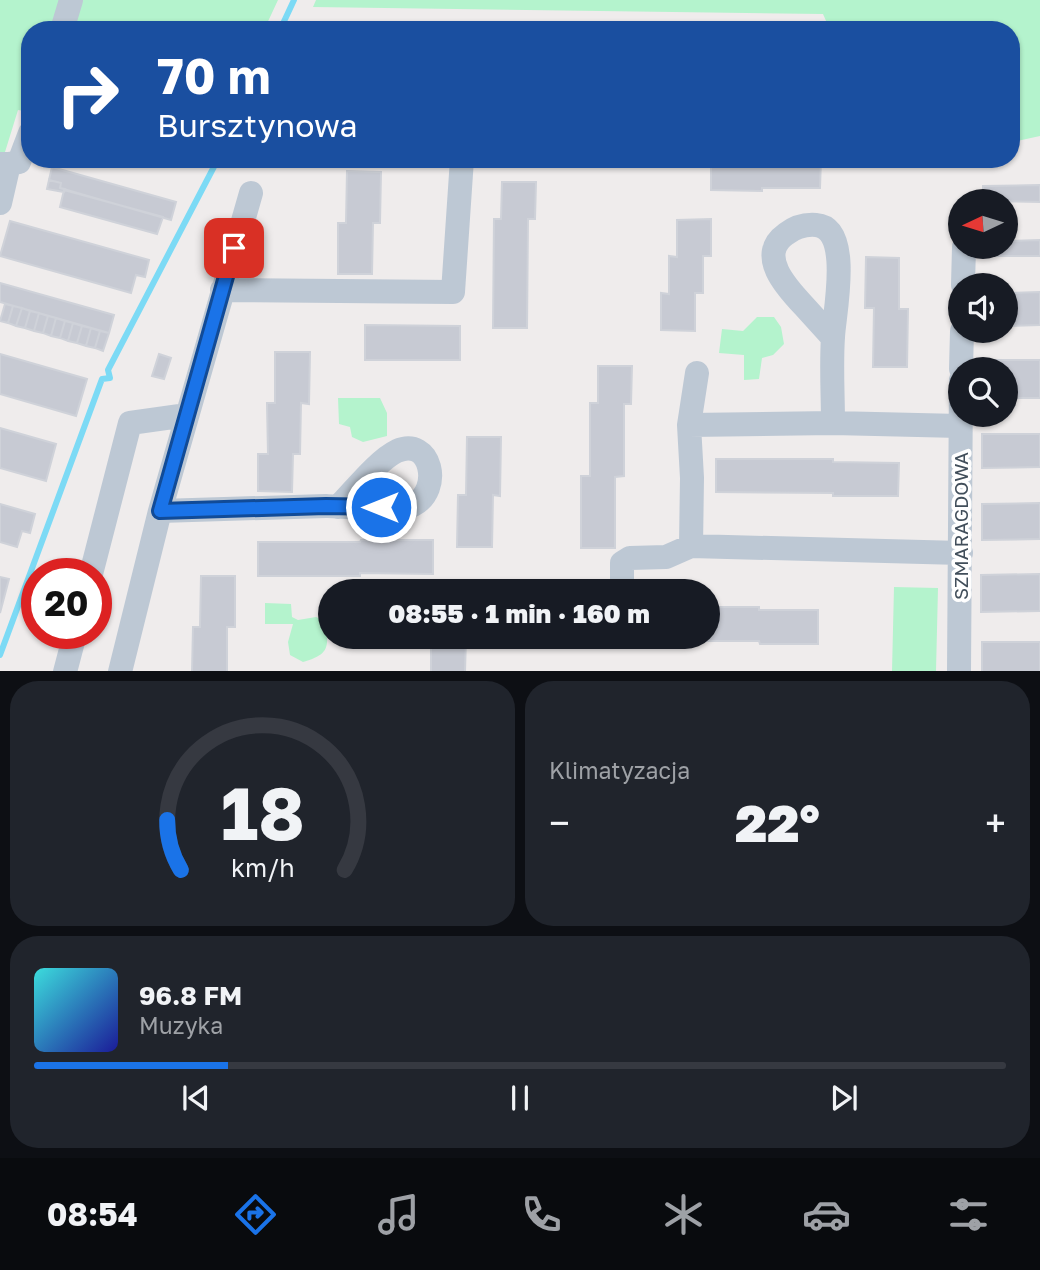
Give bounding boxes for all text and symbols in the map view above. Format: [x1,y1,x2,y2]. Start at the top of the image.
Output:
text: 70 m [157,46,271,105]
icon: right [42,49,133,140]
text: Bursztynowa [157,106,357,144]
north arrow [948,189,1018,259]
map controls [948,189,1018,427]
pin [204,218,264,278]
icon: arrive [215,229,253,267]
button: sound [948,273,1018,343]
button: search [948,357,1018,427]
street label: SZMARAGDOWA [949,452,972,600]
position arrow [344,470,418,544]
speed limit sign: 20 [21,558,112,649]
text: 08:55 · 1 min · 160 m [388,598,650,629]
text: Klimatyzacja [549,756,690,784]
text: 18 [220,769,305,856]
text: 22° [735,791,820,853]
text: − [549,800,570,845]
text: + [985,800,1006,845]
text: km/h [231,851,294,882]
text: 96.8 FM [139,980,242,1011]
text: Muzyka [139,1011,223,1039]
icon: previous [177,1079,215,1117]
icon: pause [501,1079,539,1117]
icon: next [825,1079,863,1117]
icon: directions [231,1190,280,1239]
icon: music [374,1190,423,1239]
icon: phone [517,1190,566,1239]
icon: climate [659,1190,708,1239]
icon: car [802,1190,851,1239]
icon: filters [944,1190,993,1239]
text: 08:54 [47,1195,138,1233]

